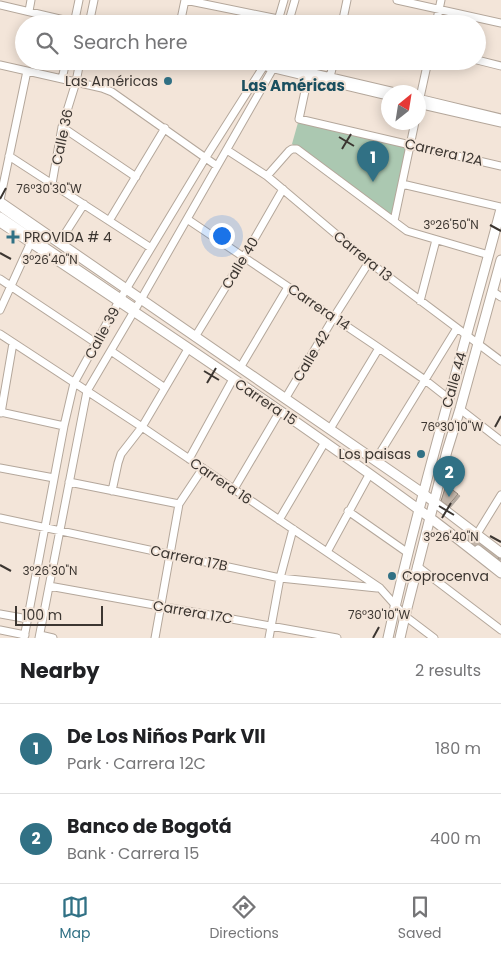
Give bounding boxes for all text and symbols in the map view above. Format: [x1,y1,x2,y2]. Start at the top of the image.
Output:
search box [15,15,486,70]
icon: search [33,29,61,57]
text: Search here [73,29,187,56]
place label: Las Américas [65,71,158,91]
marker: Las Américas [162,75,174,87]
district label: Las Américas [241,75,345,96]
north arrow [381,85,426,130]
street label: Calle 36 [46,107,78,167]
street label: Carrera 12A [403,133,485,171]
pin: 1 [357,141,389,182]
text: 76°30'30"W [16,180,82,197]
text: 3°26'50"N [423,216,479,233]
your location [209,223,235,249]
street label: Carrera 13 [329,226,397,286]
place label: PROVIDA # 4 [24,227,112,247]
marker: PROVIDA # 4 [6,230,20,244]
street label: Calle 40 [217,233,263,293]
text: 3°26'40"N [22,251,78,268]
street label: Carrera 14 [284,279,354,335]
street label: Calle 39 [80,303,124,363]
street label: Calle 42 [288,327,334,385]
street label: Calle 44 [437,350,472,410]
street label: Carrera 15 [231,374,301,430]
text: 76°30'10"W [421,418,483,435]
place label: Los paisas [338,444,411,464]
marker: Los paisas [415,448,427,460]
street label: Carrera 16 [186,453,256,509]
pin: 2 [433,456,465,497]
text: 3°26'40"N [423,528,479,545]
street label: Carrera 17B [149,540,229,576]
text: 3°26'30"N [23,562,77,579]
place label: Coprocenva [402,566,489,586]
marker: Coprocenva [386,570,398,582]
street label: Carrera 17C [151,595,235,629]
scale bar [15,603,102,626]
text: 100 m [22,605,62,625]
text: 76°30'10"W [348,606,410,623]
text: Nearby [20,656,100,685]
text: 2 results [415,659,481,682]
text: De Los Niños Park VII [67,723,266,750]
text: 1 [33,737,39,760]
text: 180 m [435,737,481,760]
text: Park · Carrera 12C [67,752,206,775]
text: Banco de Bogotá [67,813,232,840]
text: 2 [31,827,41,850]
text: 400 m [430,827,481,850]
text: Bank · Carrera 15 [67,842,199,865]
tab: Map [59,893,90,944]
tab: Directions [209,893,279,944]
tab: Saved [398,893,442,944]

